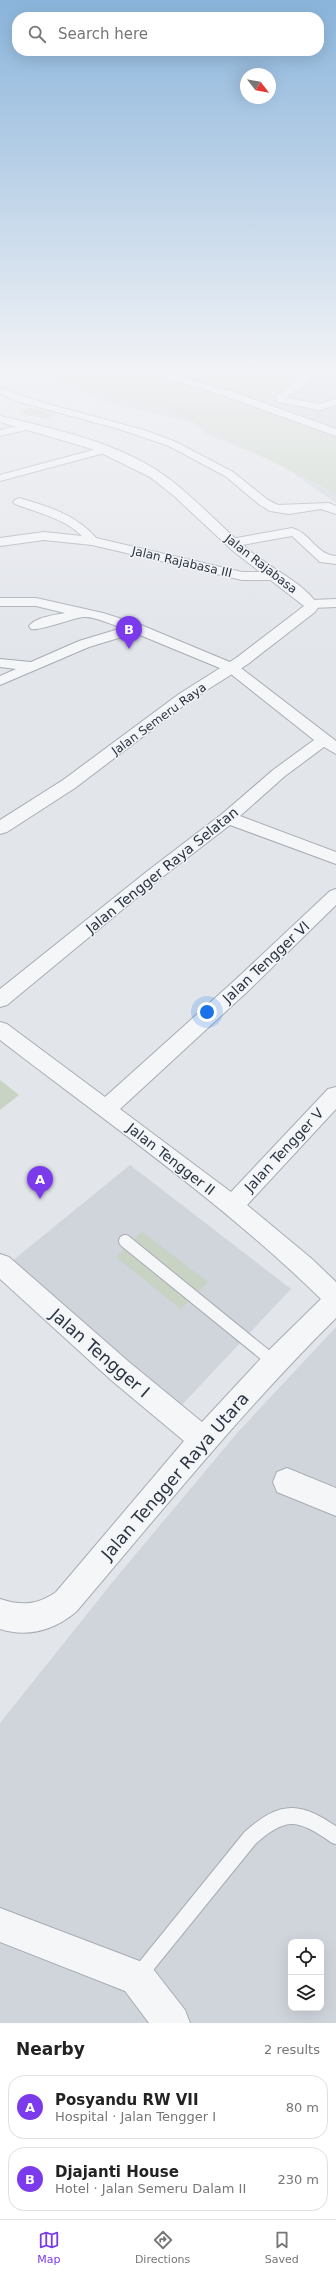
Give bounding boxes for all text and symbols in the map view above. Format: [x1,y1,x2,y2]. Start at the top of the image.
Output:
search box [12,12,324,56]
icon: search [26,23,48,45]
text: Search here [58,25,148,43]
north arrow [240,68,276,104]
street label: Jalan Rajabasa [221,531,300,597]
street label: Jalan Rajabasa III [130,543,233,580]
pin: B [116,616,142,649]
street label: Jalan Semeru Raya [108,680,209,759]
street label: Jalan Tengger Raya Selatan [82,804,241,937]
street label: Jalan Tengger VI [219,918,313,1007]
your location [197,1002,217,1022]
street label: Jalan Tengger V [241,1105,327,1196]
street label: Jalan Tengger II [123,1119,218,1198]
pin: A [27,1166,53,1199]
street label: Jalan Tengger I [46,1304,154,1402]
street label: Jalan Tengger Raya Utara [96,1388,253,1564]
map controls [288,1939,324,2011]
button: locate [288,1939,324,1975]
button: layers [288,1975,324,2011]
text: Nearby [16,2039,85,2059]
text: 2 results [264,2042,320,2057]
text: Posyandu RW VII [55,2091,199,2109]
text: A [25,2100,35,2115]
text: 80 m [286,2100,319,2115]
text: Hospital · Jalan Tengger I [55,2109,216,2124]
text: Djajanti House [55,2163,179,2181]
text: B [25,2172,35,2187]
text: 230 m [277,2172,319,2187]
text: Hotel · Jalan Semeru Dalam II [55,2181,246,2196]
tab: Map [37,2229,60,2266]
tab: Directions [135,2229,190,2266]
tab: Saved [265,2229,299,2266]

